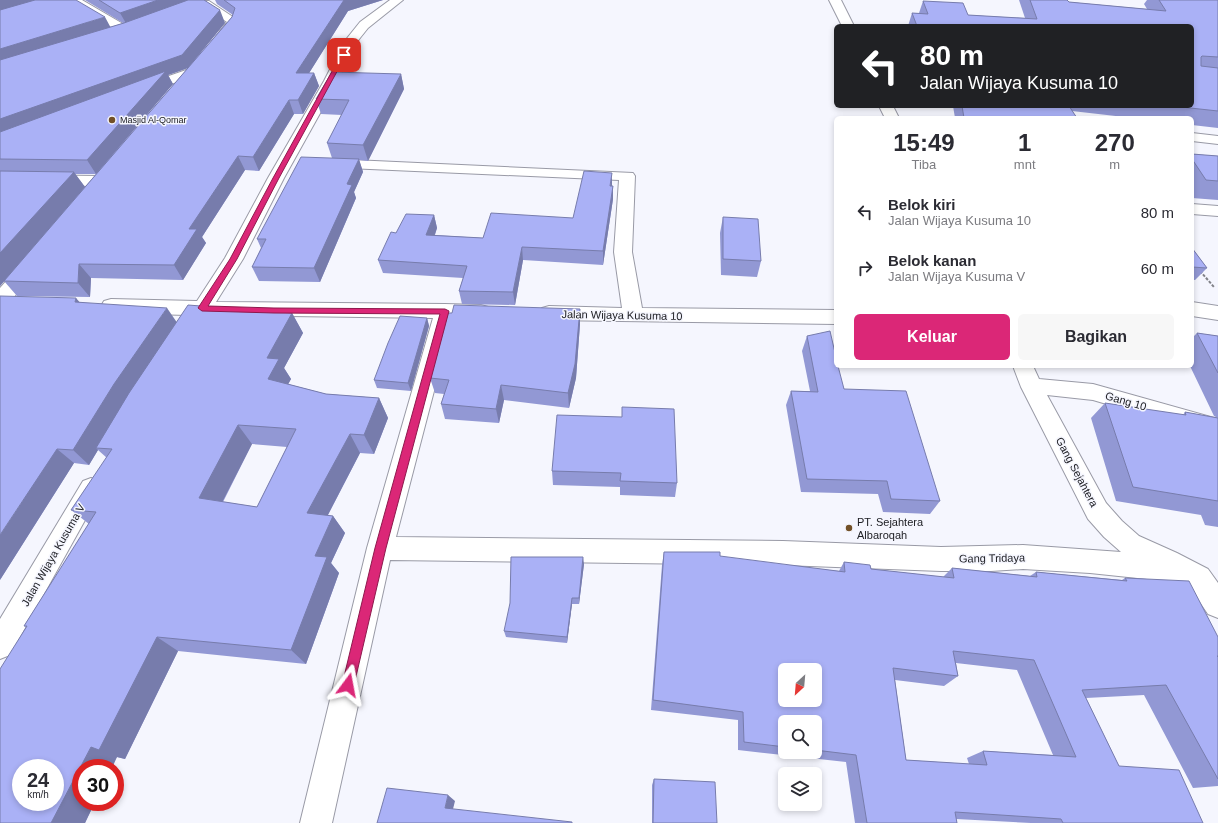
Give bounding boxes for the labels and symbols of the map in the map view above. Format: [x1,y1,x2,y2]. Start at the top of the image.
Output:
pin [327,38,361,72]
marker: Masjid Al-Qomar [107,115,117,125]
place label: Masjid Al-Qomar [120,115,187,125]
street label: Jalan Wijaya Kusuma 10 [561,308,683,322]
street label: Gang 10 [1104,389,1148,413]
street label: Gang Sejahtera [1054,435,1101,510]
street label: Jalan Wijaya Kusuma V [19,501,88,608]
place label: PT. Sejahtera Albaroqah [857,516,924,541]
marker: PT. Sejahtera Albaroqah [844,523,854,533]
street label: Gang Tridaya [959,551,1026,565]
north arrow [778,663,822,707]
position arrow [327,664,369,706]
speed limit sign: 30 [72,759,124,811]

